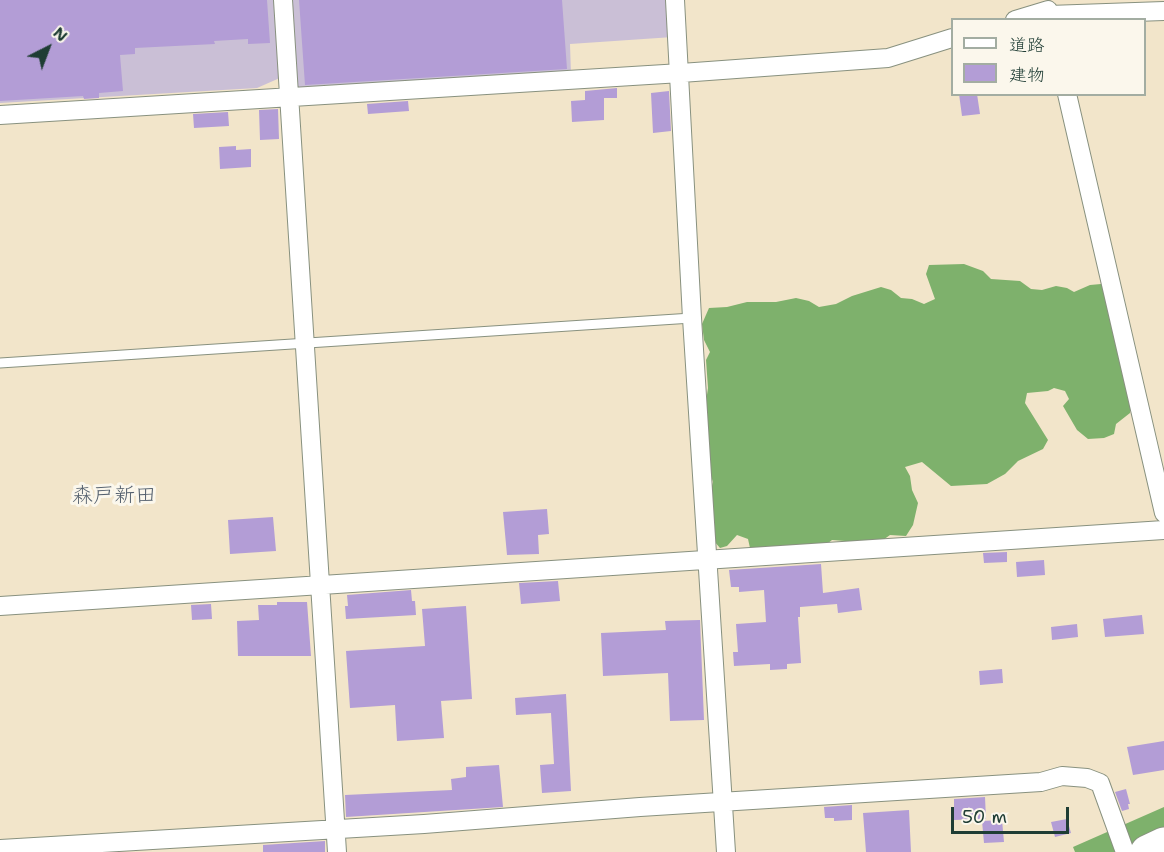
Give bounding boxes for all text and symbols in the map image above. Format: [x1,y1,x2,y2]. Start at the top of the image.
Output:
north arrow [18,18,78,78]
legend [951,18,1146,96]
text: N [49,22,72,46]
text: 道路 [1009,33,1045,57]
text: 建物 [1009,63,1045,87]
district label: 森戸新田 [72,484,156,510]
scale bar [954,795,1072,833]
text: 50 m [962,805,1007,829]

